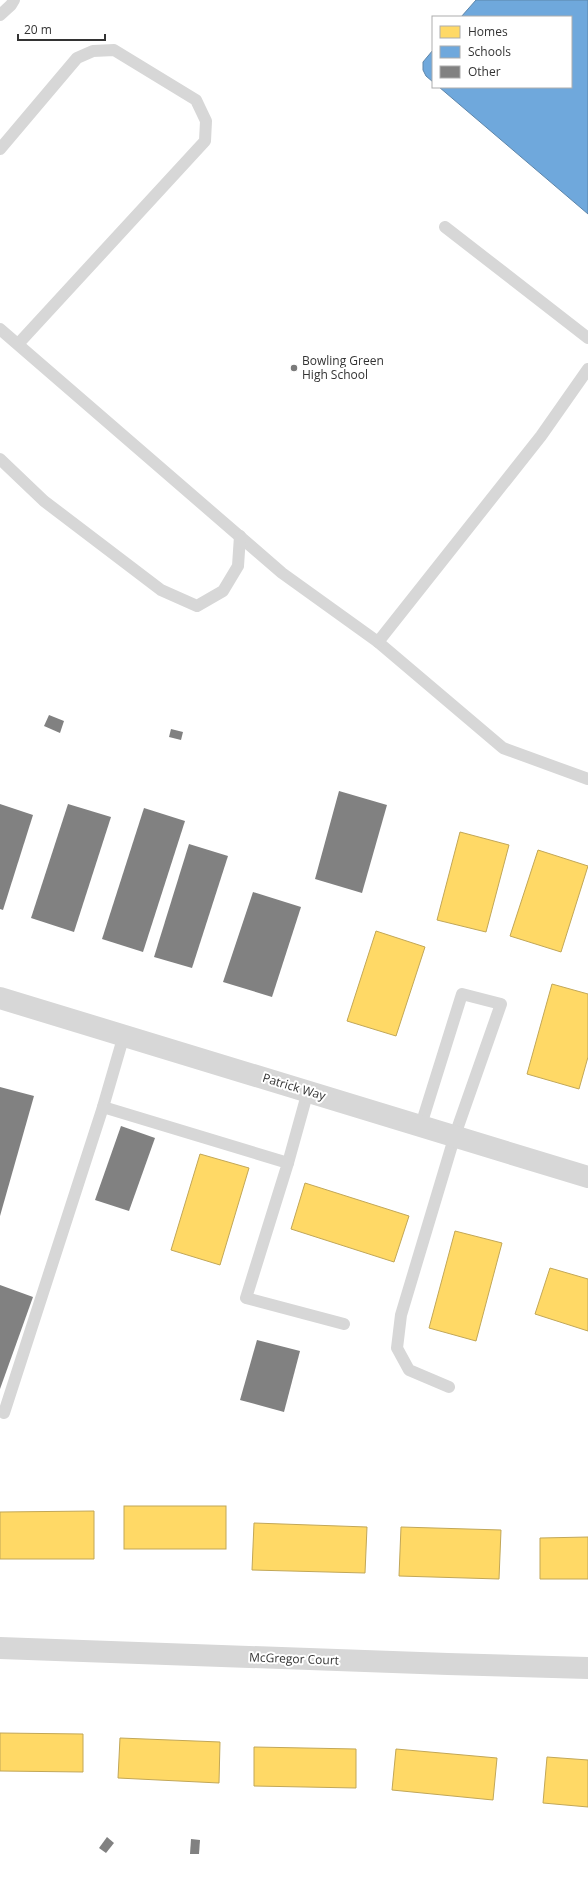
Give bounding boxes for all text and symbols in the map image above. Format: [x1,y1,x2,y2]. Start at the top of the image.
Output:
scale bar [18,16,105,42]
legend [432,16,572,88]
text: 20 m [24,21,52,38]
text: Homes [468,23,508,40]
text: Schools [468,43,511,60]
text: Other [468,63,501,80]
place label: Bowling Green High School [302,352,384,383]
marker: Bowling Green High School [289,363,299,373]
street label: Patrick Way [261,1069,329,1104]
street label: McGregor Court [249,1648,339,1669]

